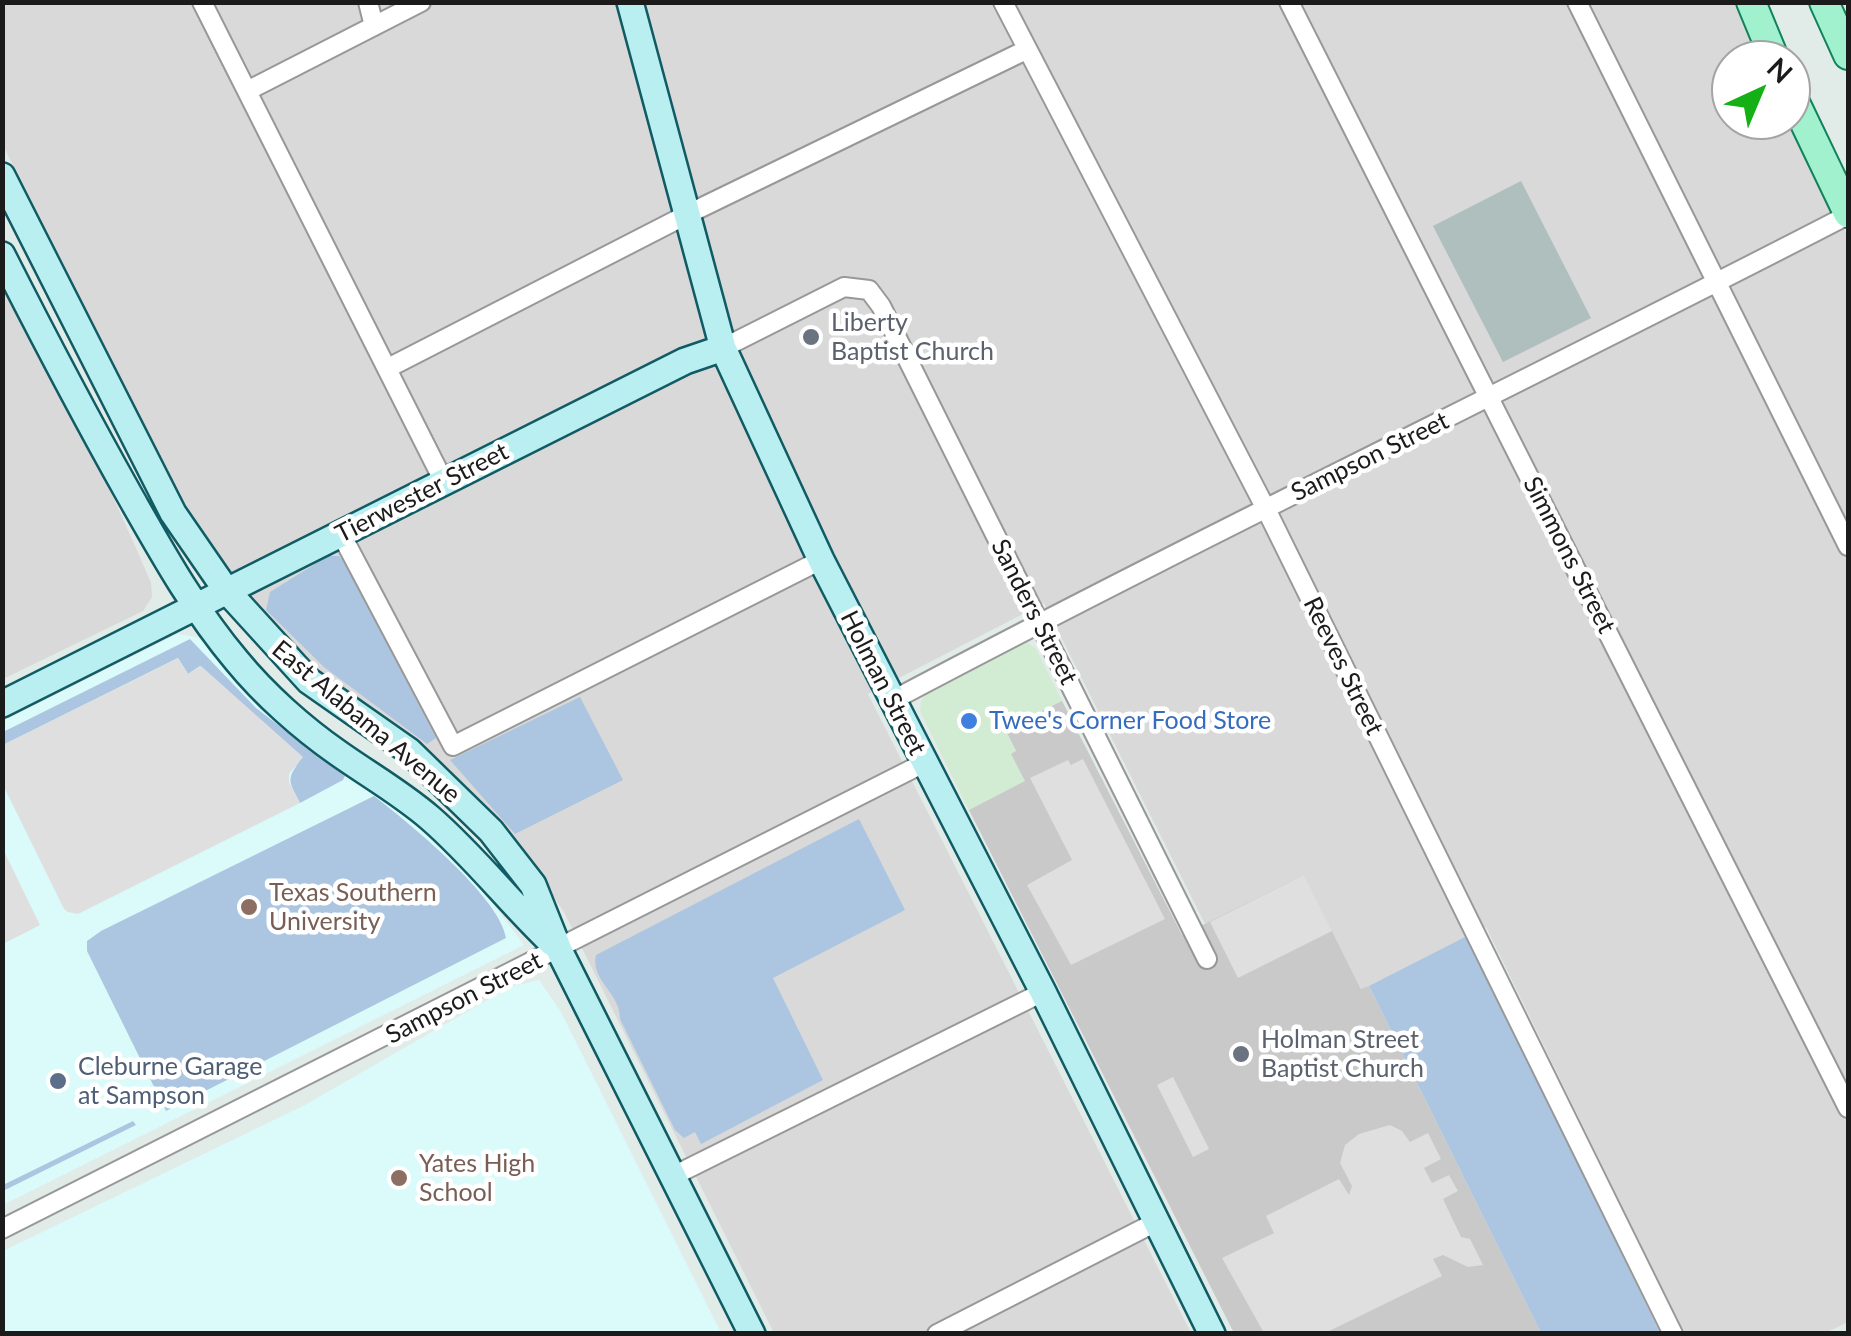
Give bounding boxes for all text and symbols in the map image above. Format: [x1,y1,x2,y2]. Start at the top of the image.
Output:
north arrow [1711,40,1811,140]
text: N [1761,50,1800,90]
place label: Liberty Baptist Church [831,308,994,367]
marker: Liberty Baptist Church [800,326,822,348]
street label: Sampson Street [1286,406,1454,508]
street label: Tierwester Street [331,437,513,549]
street label: Simmons Street [1517,472,1621,638]
street label: Sanders Street [985,534,1083,690]
street label: Reeves Street [1297,592,1389,740]
street label: Holman Street [834,606,932,760]
street label: East Alabama Avenue [266,634,466,810]
place label: Twee's Corner Food Store [989,706,1271,736]
marker: Twee's Corner Food Store [958,710,980,732]
place label: Texas Southern University [269,878,437,937]
marker: Texas Southern University [238,896,260,918]
street label: Sampson Street [381,946,547,1050]
place label: Holman Street Baptist Church [1261,1025,1424,1084]
marker: Holman Street Baptist Church [1230,1043,1252,1065]
place label: Cleburne Garage at Sampson [78,1052,262,1111]
marker: Cleburne Garage at Sampson [47,1070,69,1092]
place label: Yates High School [419,1149,535,1208]
marker: Yates High School [388,1167,410,1189]

